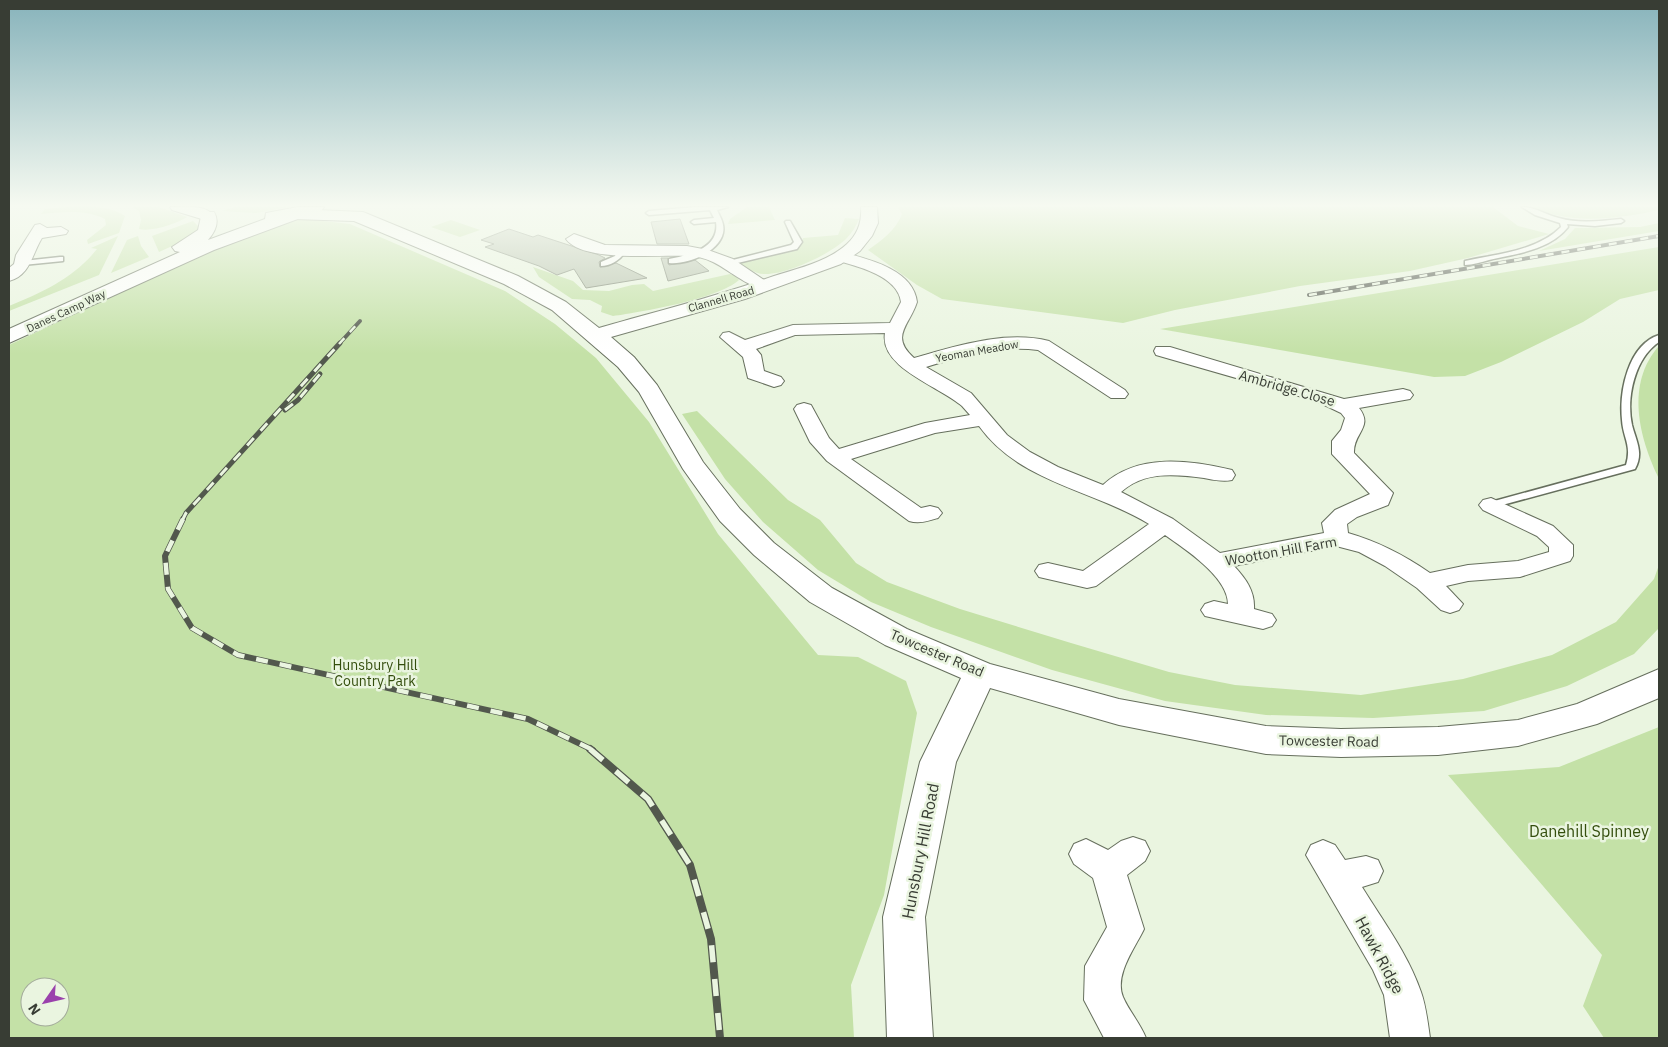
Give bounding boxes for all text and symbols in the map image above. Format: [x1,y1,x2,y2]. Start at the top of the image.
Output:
street label: Clannell Road [686,283,756,315]
street label: Danes Camp Way [24,286,108,335]
street label: Yeoman Meadow [934,337,1020,365]
street label: Ambridge Close [1237,366,1337,410]
street label: Wootton Hill Farm [1224,532,1338,570]
street label: Towcester Road [887,625,987,681]
park label: Hunsbury Hill Country Park [332,656,418,690]
street label: Towcester Road [1279,731,1379,751]
street label: Hunsbury Hill Road [897,781,943,921]
park label: Danehill Spinney [1529,821,1649,841]
street label: Hawk Ridge [1351,913,1409,997]
north arrow [20,977,70,1027]
text: N [24,1000,45,1019]

